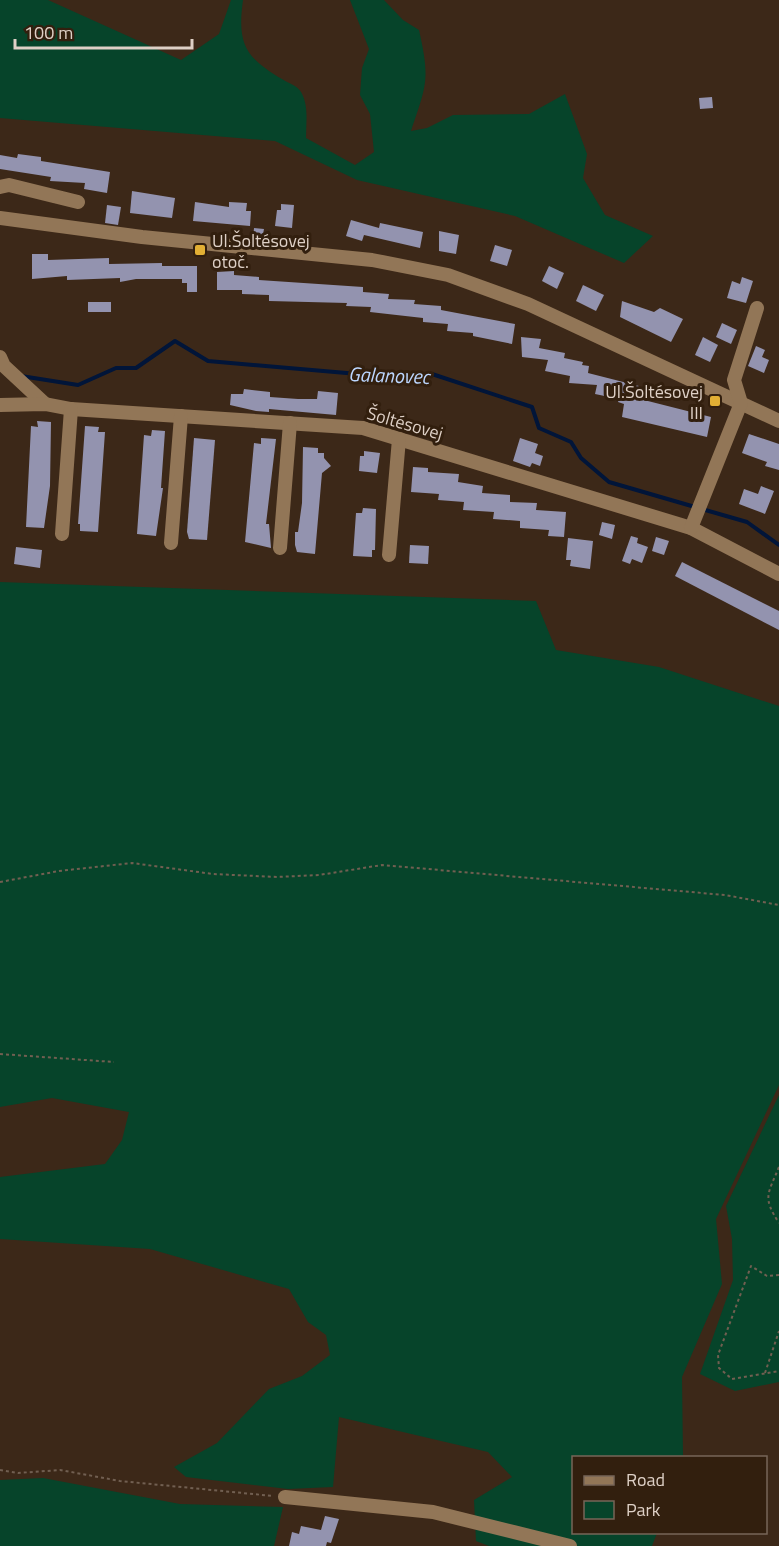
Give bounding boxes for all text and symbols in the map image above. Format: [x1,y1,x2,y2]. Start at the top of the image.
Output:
scale bar [15,12,192,50]
text: 100 m [24,19,73,46]
place label: Ul.Šoltésovej otoč. [212,227,310,275]
marker: Ul.Šoltésovej otoč. [193,243,207,257]
water label: Galanovec [348,358,432,392]
place label: Ul.Šoltésovej III [605,378,703,426]
marker: Ul.Šoltésovej III [708,394,722,408]
street label: Šoltésovej [364,399,446,447]
legend [572,1456,767,1534]
text: Road [626,1466,665,1493]
text: Park [626,1496,661,1523]

